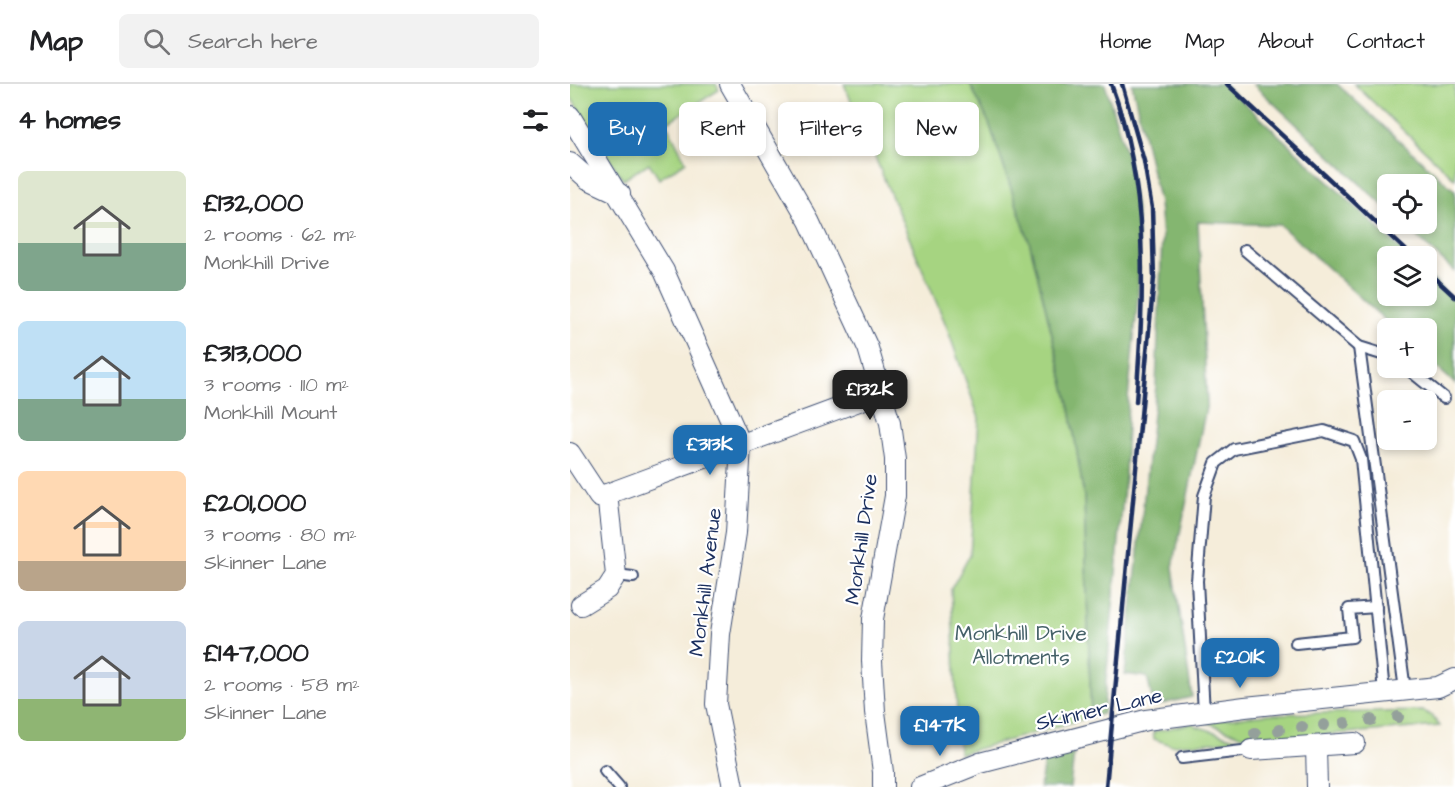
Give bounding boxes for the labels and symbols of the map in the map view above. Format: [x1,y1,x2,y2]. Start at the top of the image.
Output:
pin: £132K [828,370,912,421]
pin: £313K [668,425,752,476]
street label: Monkhill Drive [838,472,885,606]
street label: Monkhill Avenue [682,506,729,658]
park label: Monkhill Drive Allotments [955,619,1087,672]
pin: £201K [1198,638,1282,689]
street label: Skinner Lane [1033,681,1165,738]
pin: £147K [898,706,982,757]

